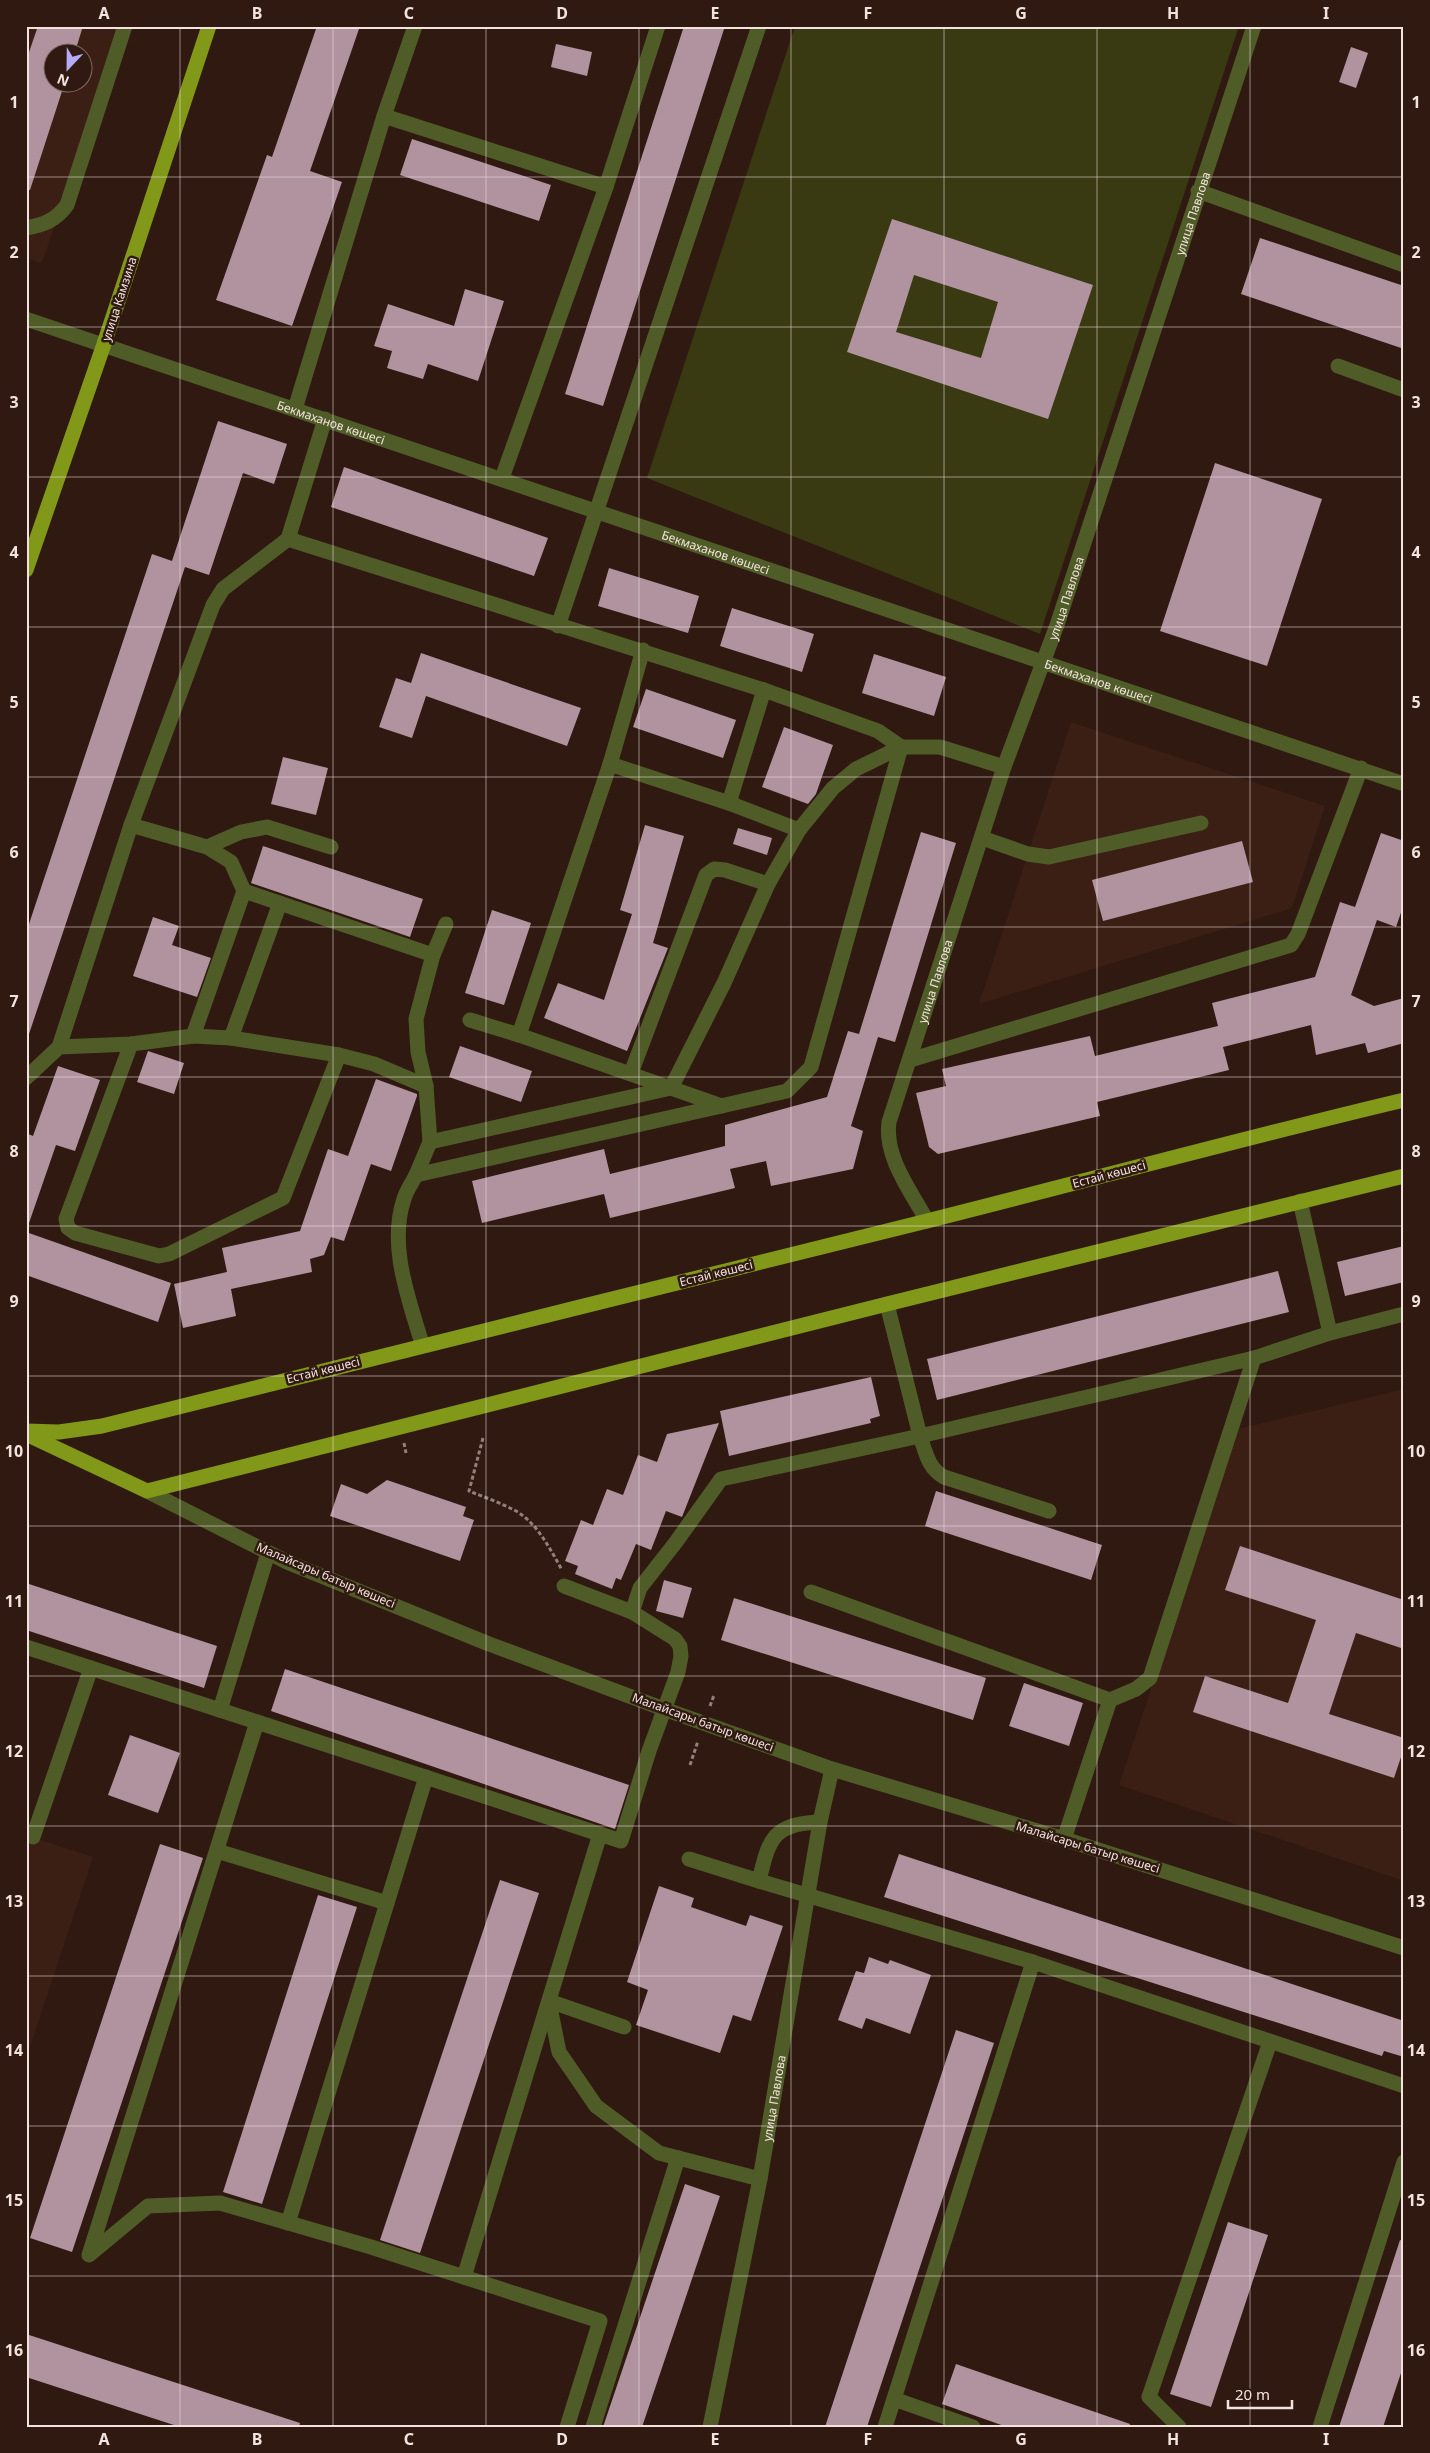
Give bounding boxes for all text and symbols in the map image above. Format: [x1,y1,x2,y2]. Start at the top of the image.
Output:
text: A [98,2,110,24]
text: B [252,2,262,24]
text: C [404,2,414,24]
text: D [556,2,568,24]
text: E [711,2,720,24]
text: F [864,2,872,24]
text: G [1015,2,1027,24]
text: H [1167,2,1179,24]
text: I [1323,2,1329,24]
north arrow [42,42,92,92]
text: N [54,70,72,91]
text: 1 [9,91,19,113]
text: 1 [1411,91,1421,113]
street label: улица Павлова [1171,169,1214,257]
text: 2 [9,241,19,263]
text: 2 [1411,241,1421,263]
street label: улица Камзина [97,255,141,343]
text: 3 [9,391,19,413]
text: 3 [1411,391,1421,413]
street label: Бекмаханов көшесі [275,396,387,448]
street label: Бекмаханов көшесі [660,526,772,578]
text: 4 [9,541,19,563]
text: 4 [1411,541,1421,563]
street label: улица Павлова [1044,554,1088,642]
street label: Бекмаханов көшесі [1042,655,1155,707]
text: 5 [9,691,19,713]
text: 5 [1411,691,1421,713]
text: 6 [9,841,19,863]
text: 6 [1411,841,1421,863]
street label: улица Павлова [913,937,956,1025]
text: 7 [9,990,19,1012]
text: 7 [1411,990,1421,1012]
text: 8 [9,1140,19,1162]
text: 8 [1411,1140,1421,1162]
street label: Естай көшесі [1070,1156,1148,1192]
street label: Естай көшесі [677,1256,755,1290]
text: 9 [9,1290,19,1312]
text: 9 [1411,1290,1421,1312]
street label: Естай көшесі [284,1353,362,1387]
text: 10 [5,1440,23,1462]
text: 10 [1407,1440,1425,1462]
street label: Малайсары батыр көшесі [254,1538,398,1612]
text: 11 [5,1590,23,1612]
text: 11 [1407,1590,1425,1612]
street label: Малайсары батыр көшесі [630,1688,776,1756]
text: 12 [5,1740,23,1762]
text: 12 [1407,1740,1425,1762]
street label: Малайсары батыр көшесі [1014,1817,1162,1877]
text: 13 [5,1890,23,1912]
text: 13 [1407,1890,1425,1912]
text: 14 [5,2039,23,2061]
text: 14 [1407,2039,1425,2061]
street label: улица Павлова [758,2054,789,2142]
text: 15 [5,2189,23,2211]
text: 15 [1407,2189,1425,2211]
text: 16 [5,2339,23,2361]
text: 16 [1407,2339,1425,2361]
scale bar [1228,2378,1291,2410]
text: 20 m [1235,2384,1270,2404]
text: A [98,2428,110,2450]
text: B [252,2428,262,2450]
text: C [404,2428,414,2450]
text: D [556,2428,568,2450]
text: E [711,2428,720,2450]
text: F [864,2428,872,2450]
text: G [1015,2428,1027,2450]
text: H [1167,2428,1179,2450]
text: I [1323,2428,1329,2450]

